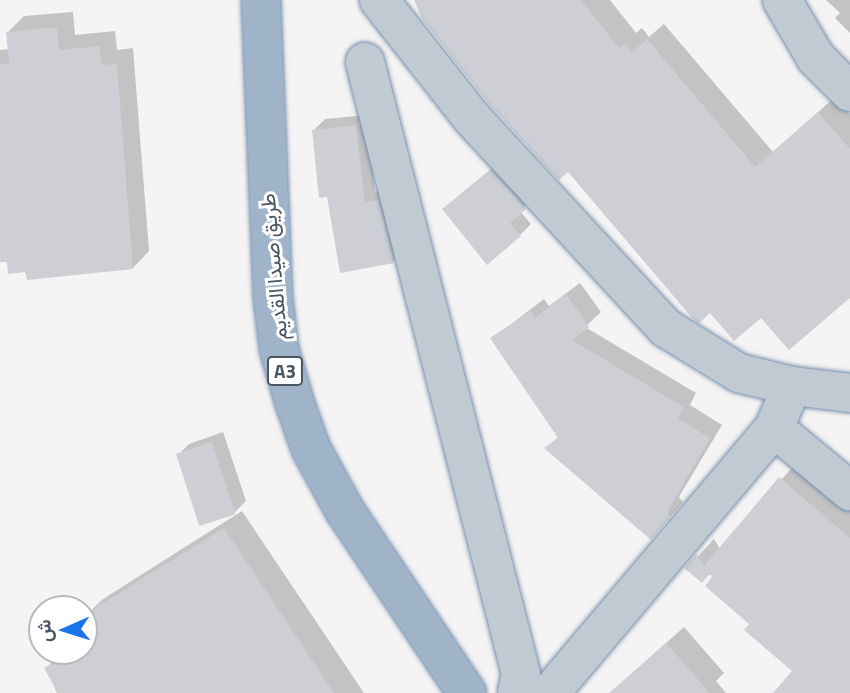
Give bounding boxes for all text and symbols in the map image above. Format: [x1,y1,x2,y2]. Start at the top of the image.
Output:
street label: طريق صيدا القديم [254,192,292,342]
road number: A3 [266,356,304,386]
north arrow [28,595,98,665]
text: ش [28,619,59,643]

